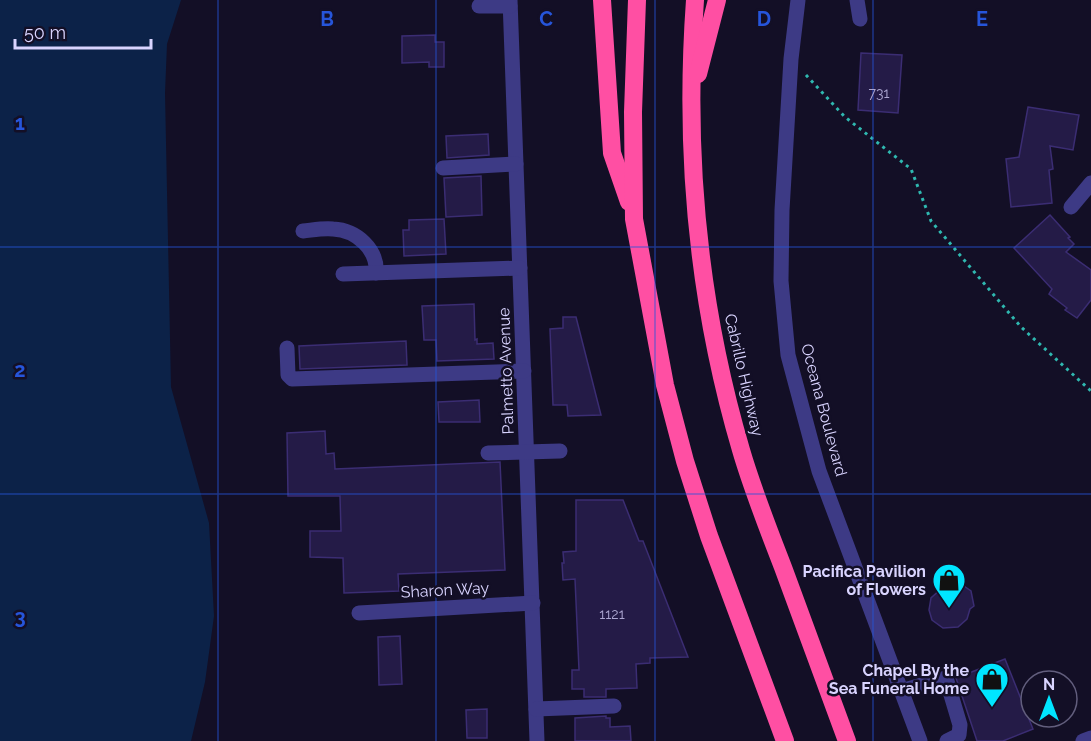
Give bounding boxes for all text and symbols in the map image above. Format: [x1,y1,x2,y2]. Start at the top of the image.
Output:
text: B [320,7,334,31]
text: C [539,7,553,31]
text: D [757,7,771,31]
text: E [976,7,988,31]
scale bar [15,12,152,50]
text: 50 m [24,22,66,43]
house number: 731 [869,85,889,101]
text: 1 [15,111,25,135]
street label: Palmetto Avenue [494,307,518,435]
street label: Cabrillo Highway [721,312,767,438]
street label: Oceana Boulevard [797,342,851,478]
text: 2 [14,358,26,382]
place label: Pacifica Pavilion of Flowers [803,562,926,599]
shop icon: Pacifica Pavilion of Flowers [931,562,967,609]
street label: Sharon Way [400,578,490,602]
text: 3 [14,605,26,629]
house number: 1121 [599,606,625,622]
place label: Chapel By the Sea Funeral Home [829,661,969,698]
shop icon: Chapel By the Sea Funeral Home [974,661,1010,708]
north arrow [1019,669,1079,729]
text: N [1043,675,1055,694]

